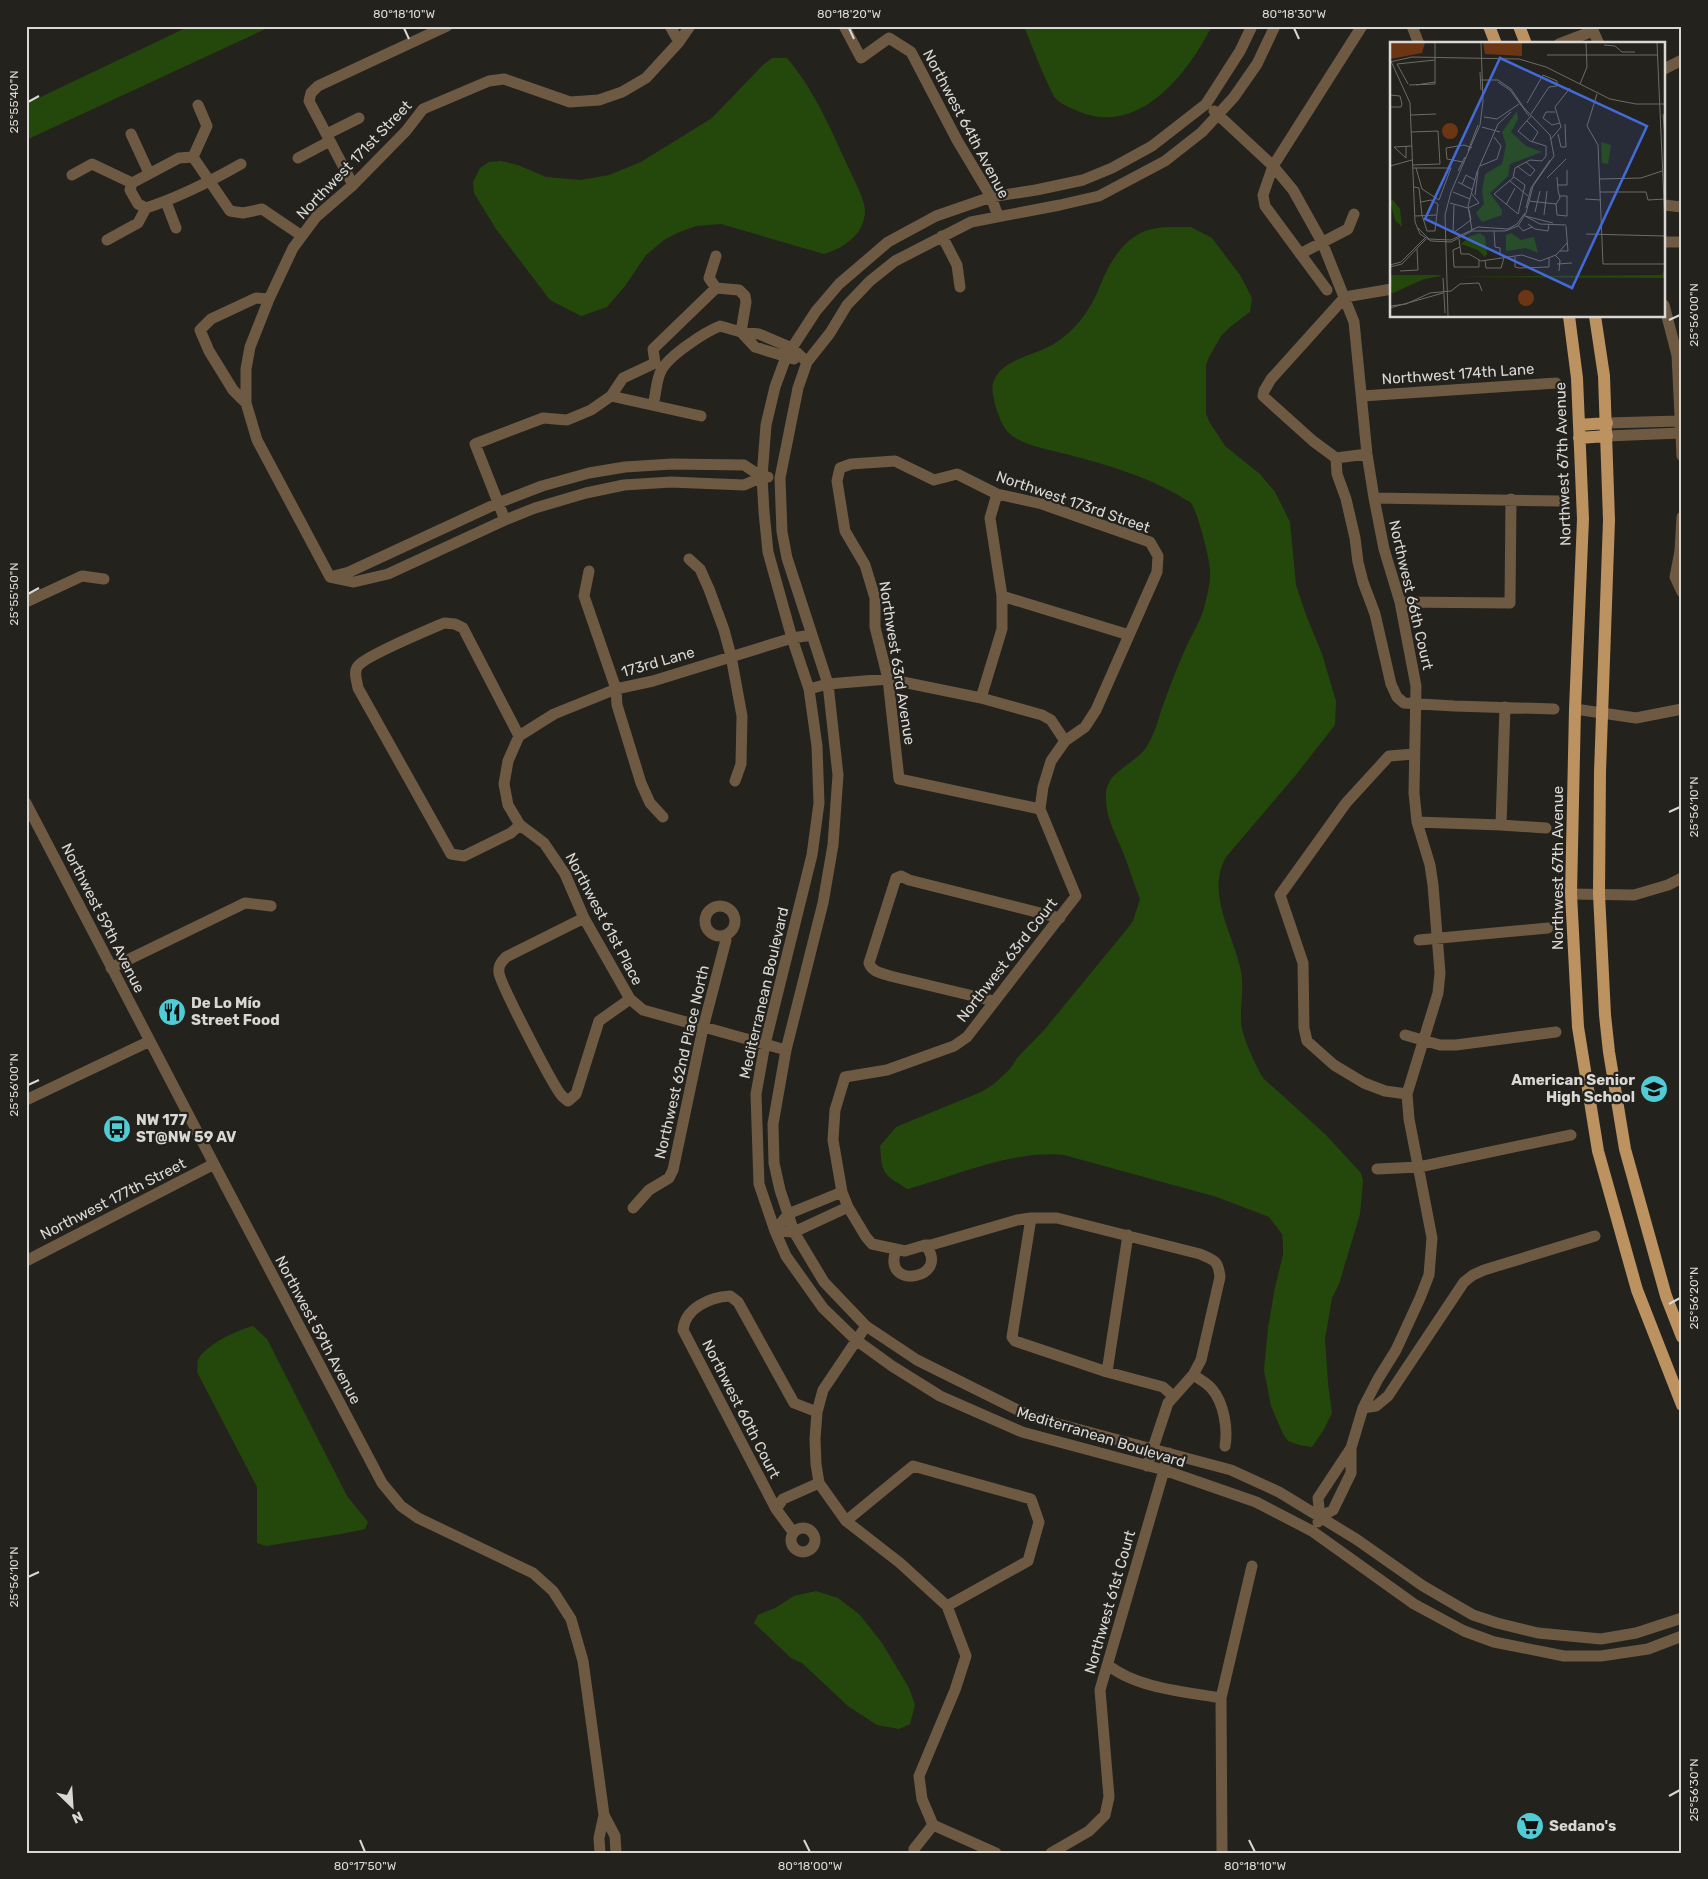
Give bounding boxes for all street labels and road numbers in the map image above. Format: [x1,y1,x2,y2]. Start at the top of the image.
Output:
street label: Northwest 64th Avenue [919,46,1013,202]
street label: Northwest 171st Street [293,97,415,223]
street label: Northwest 174th Lane [1381,360,1535,388]
street label: Northwest 67th Avenue [1551,382,1575,546]
street label: Northwest 173rd Street [994,467,1152,537]
street label: Northwest 66th Court [1385,518,1437,672]
street label: Northwest 63rd Avenue [875,580,919,746]
street label: 173rd Lane [619,643,697,681]
street label: Northwest 67th Avenue [1549,786,1567,950]
street label: Northwest 59th Avenue [57,840,149,996]
street label: Northwest 61st Place [561,850,647,988]
street label: Northwest 63rd Court [953,894,1061,1026]
street label: Mediterranean Boulevard [736,906,792,1080]
street label: Northwest 62nd Place North [651,963,713,1161]
street label: Northwest 177th Street [37,1154,189,1244]
street label: Northwest 59th Avenue [271,1253,365,1407]
street label: Northwest 60th Court [698,1337,784,1482]
street label: Mediterranean Boulevard [1014,1403,1188,1471]
street label: Northwest 61st Court [1081,1528,1139,1676]

